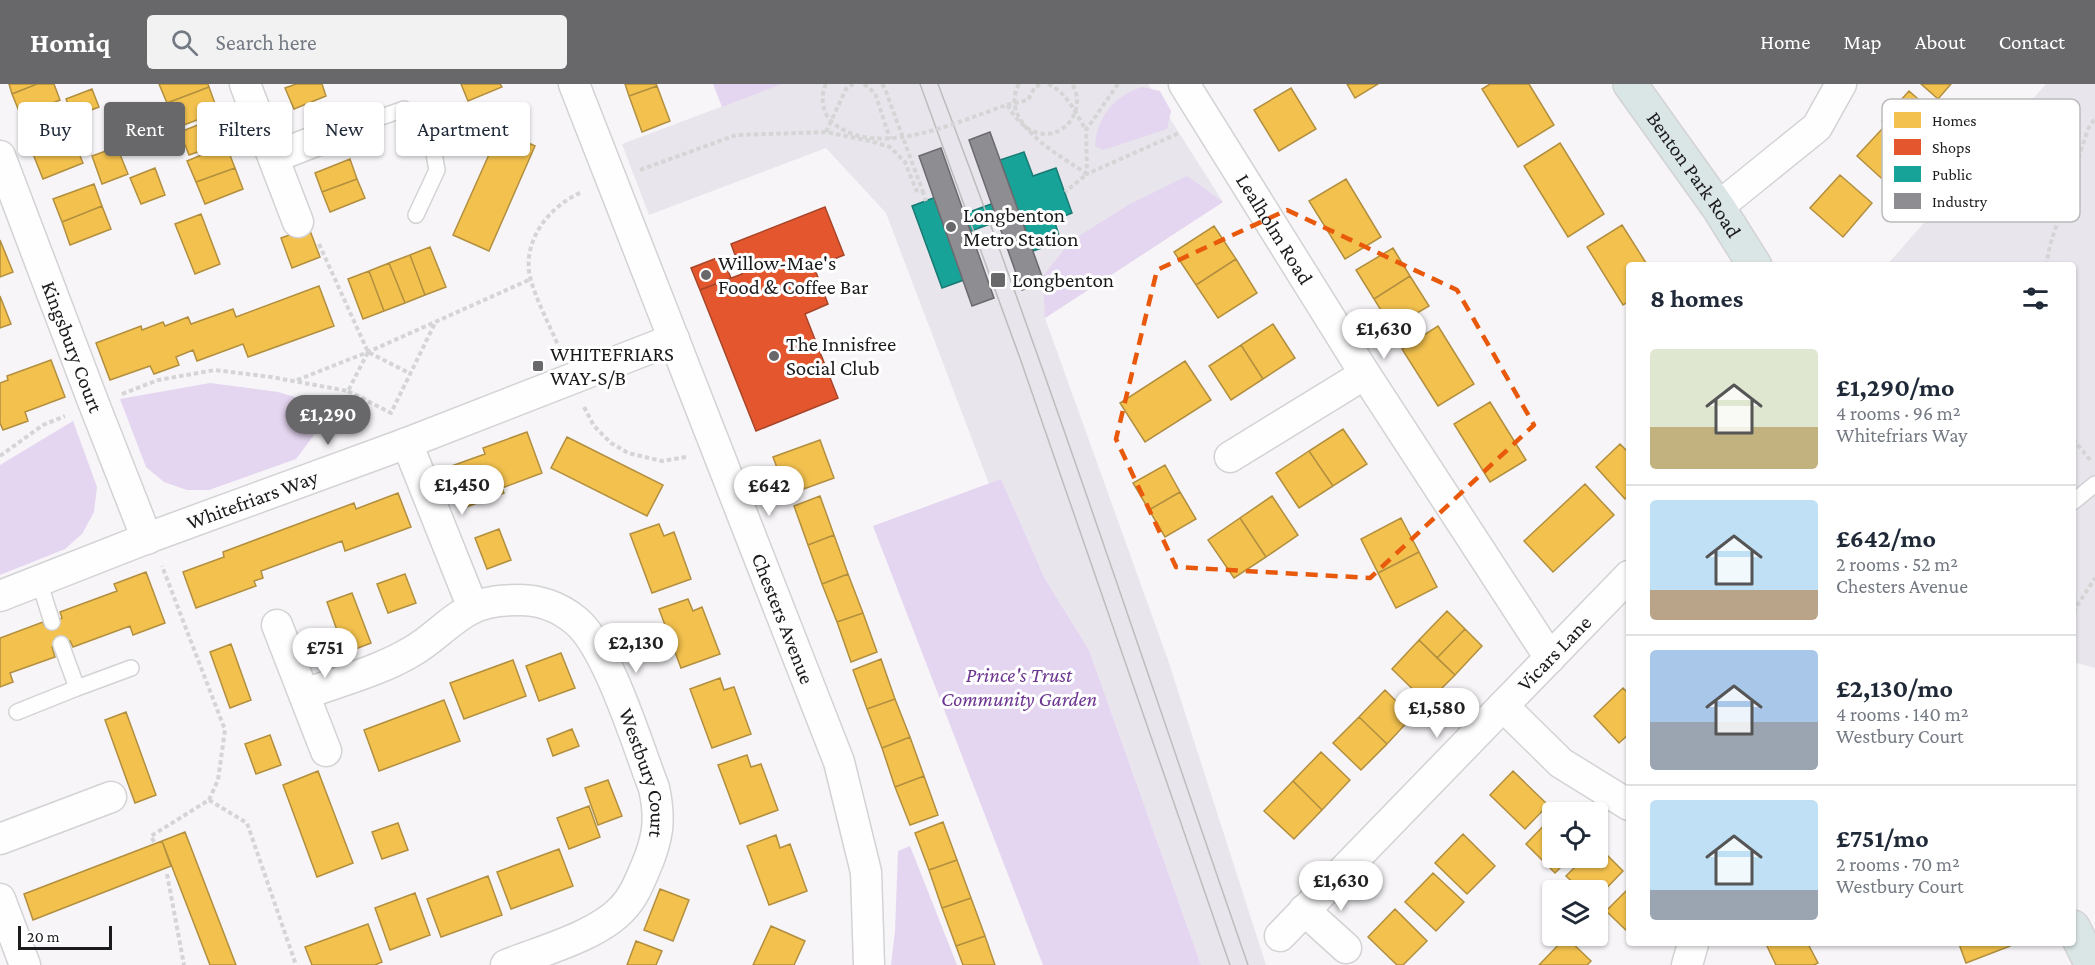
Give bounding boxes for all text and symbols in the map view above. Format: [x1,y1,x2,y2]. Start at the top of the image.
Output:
search box [147,15,567,69]
icon: search [168,26,201,59]
text: Homiq [30,27,111,58]
text: Search here [216,30,317,55]
text: Home [1760,30,1810,54]
text: Map [1843,30,1882,54]
text: About [1915,30,1966,54]
text: Contact [1999,30,2065,54]
legend [1882,99,2080,222]
chip: Buy [18,102,92,156]
chip: Rent [104,102,185,156]
chip: Filters [197,102,292,156]
chip: New [304,102,384,156]
chip: Apartment [396,102,530,156]
street label: Benton Park Road [1642,107,1746,242]
text: Homes [1932,112,1977,129]
text: Shops [1932,139,1971,157]
text: Public [1932,166,1972,183]
street label: Lealholm Road [1231,169,1318,289]
text: Industry [1932,193,1988,211]
place label: Longbenton Metro Station [963,203,1079,251]
marker: Longbenton Metro Station [944,220,958,234]
place label: Willow-Mae's Food & Coffee Bar [718,251,869,299]
marker: Willow-Mae's Food & Coffee Bar [699,268,713,282]
place label: Longbenton [1012,268,1114,292]
marker: Longbenton [989,271,1007,289]
street label: Kingsbury Court [37,278,108,417]
icon: filters [2019,282,2052,315]
text: 8 homes [1650,284,1743,313]
pin: £1,630 [1335,309,1433,360]
text: £1,630 [1356,317,1412,339]
place label: The Innisfree Social Club [786,332,896,380]
place label: WHITEFRIARS WAY-S/B [550,342,674,390]
marker: The Innisfree Social Club [767,349,781,363]
marker: WHITEFRIARS WAY-S/B [531,359,545,373]
icon: home [1698,373,1770,445]
text: £1,290/mo [1836,373,1955,402]
pin: £1,290 [279,395,377,446]
text: 4 rooms · 96 m² [1836,402,1961,424]
text: £1,290 [300,403,356,425]
text: Whitefriars Way [1836,424,1968,446]
street label: Whitefriars Way [183,465,322,535]
pin: £1,450 [413,465,511,516]
pin: £642 [733,466,805,517]
text: £1,450 [434,473,490,495]
text: £642 [748,474,790,496]
icon: home [1698,524,1770,596]
text: £642/mo [1836,524,1936,553]
street label: Chesters Avenue [747,550,819,688]
text: 2 rooms · 52 m² [1836,553,1958,575]
text: Chesters Avenue [1836,575,1968,597]
street label: Vicars Lane [1512,610,1596,696]
pin: £2,130 [587,623,685,674]
pin: £751 [289,628,361,679]
text: £2,130 [608,631,664,653]
text: £751 [306,636,344,658]
park label: Prince's Trust Community Garden [941,663,1097,711]
icon: home [1698,674,1770,746]
text: £2,130/mo [1836,674,1953,703]
pin: £1,580 [1388,688,1486,739]
text: £1,580 [1408,696,1466,718]
text: 4 rooms · 140 m² [1836,703,1969,725]
street label: Westbury Court [614,705,670,841]
text: Westbury Court [1836,725,1964,747]
map controls [1542,802,1608,946]
button: locate [1542,802,1608,868]
icon: home [1698,824,1770,896]
text: £751/mo [1836,824,1929,853]
text: 2 rooms · 70 m² [1836,853,1960,875]
pin: £1,630 [1292,861,1390,912]
text: £1,630 [1313,869,1369,891]
text: Westbury Court [1836,875,1964,897]
button: layers [1542,880,1608,946]
scale bar [18,923,112,950]
text: 20 m [27,928,60,945]

